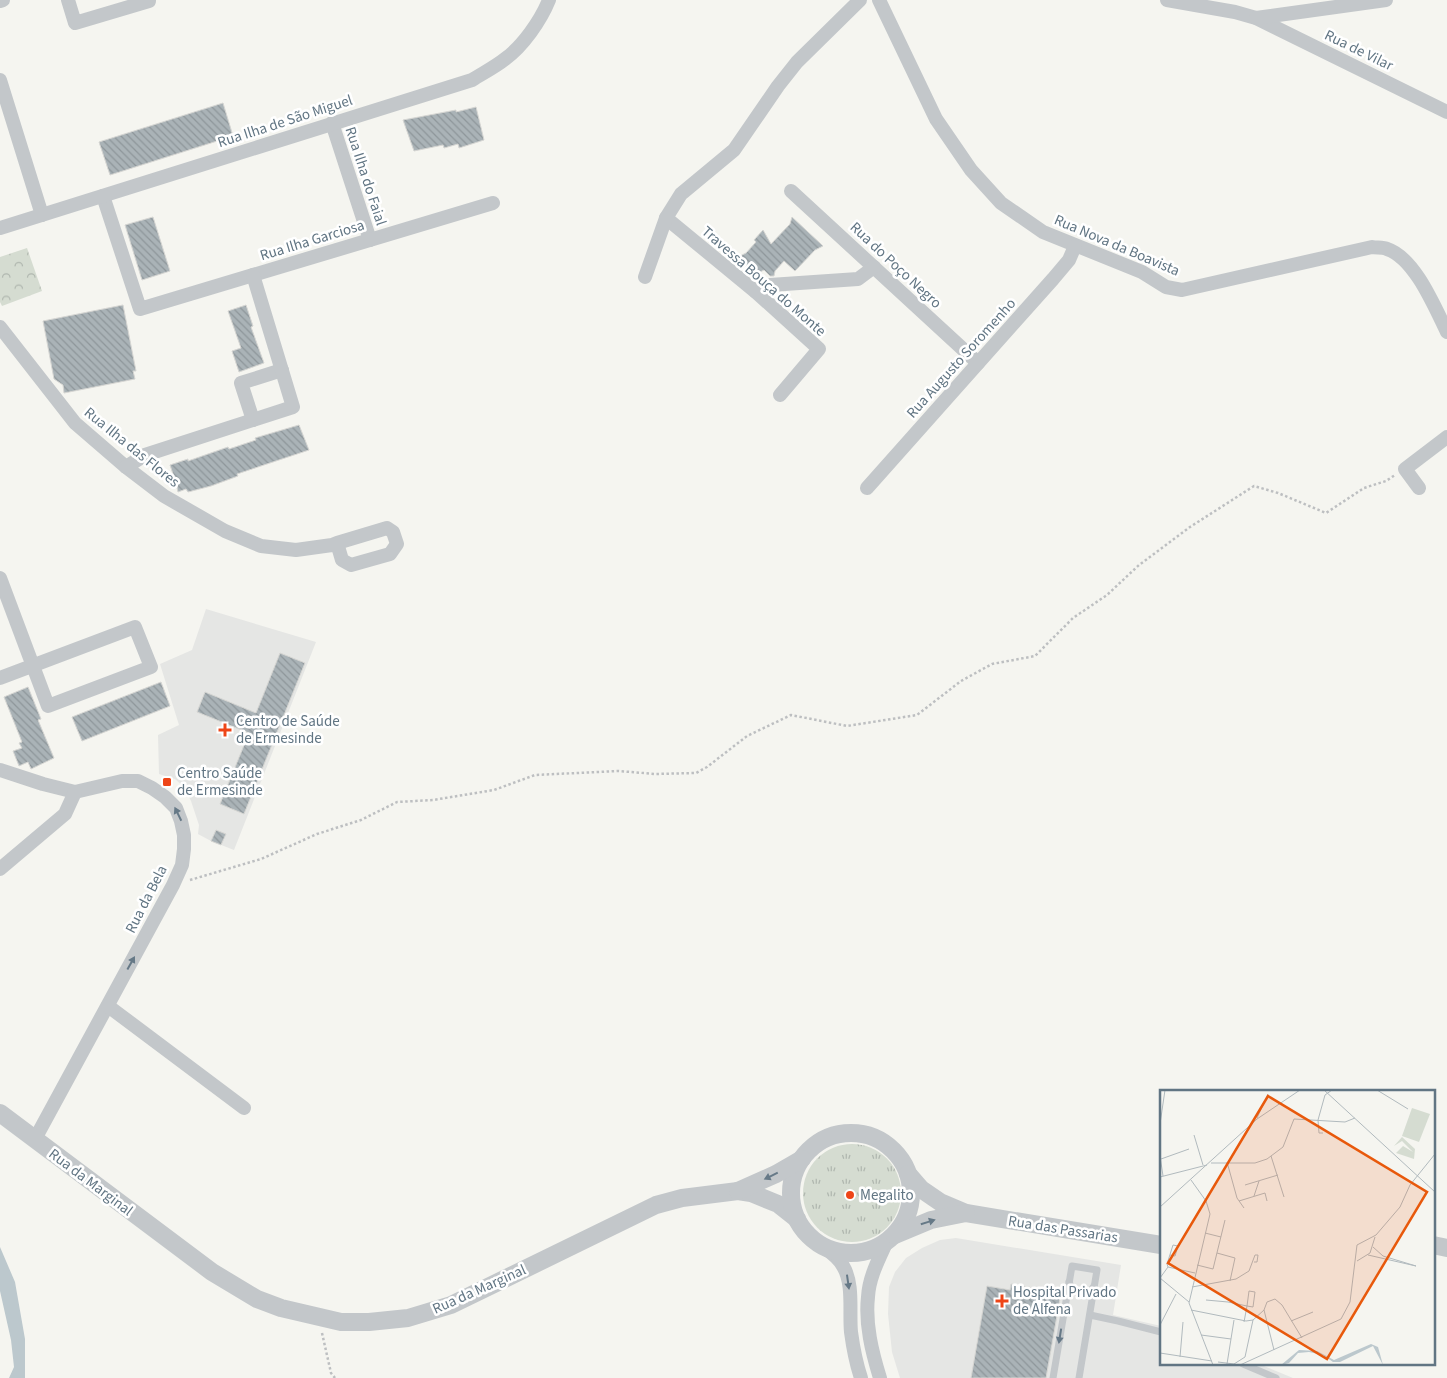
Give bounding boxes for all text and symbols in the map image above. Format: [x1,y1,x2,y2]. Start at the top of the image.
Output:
street label: Rua de Vilar [1321,25,1397,76]
street label: Rua Ilha de São Miguel [215,90,356,153]
street label: Rua Ilha do Faial [340,124,391,228]
street label: Rua Nova da Boavista [1051,210,1183,281]
street label: Rua Ilha Garciosa [257,215,367,266]
street label: Rua do Poço Negro [845,217,946,313]
street label: Travessa Bouça do Monte [697,221,830,341]
street label: Rua Augusto Soromenho [902,294,1021,423]
street label: Rua Ilha das Flores [80,402,184,492]
place label: Centro de Saúde de Ermesinde [236,711,340,749]
marker: Centro de Saúde de Ermesinde [218,723,232,737]
place label: Centro Saúde de Ermesinde [177,763,263,801]
marker: Centro Saúde de Ermesinde [161,776,173,788]
one-way arrow [173,807,181,821]
street label: Rua da Bela [120,862,173,937]
one-way arrow [127,955,135,970]
inset map [1160,1090,1434,1366]
street label: Rua da Marginal [44,1144,137,1221]
one-way arrow [764,1172,778,1180]
place label: Megalito [860,1185,914,1206]
marker: Megalito [844,1189,856,1201]
street label: Rua das Passarias [1007,1210,1119,1249]
one-way arrow [921,1217,936,1225]
street label: Rua da Marginal [429,1259,530,1319]
one-way arrow [844,1275,852,1291]
place label: Hospital Privado de Alfena [1013,1282,1116,1320]
marker: Hospital Privado de Alfena [995,1294,1009,1308]
one-way arrow [1056,1328,1064,1344]

